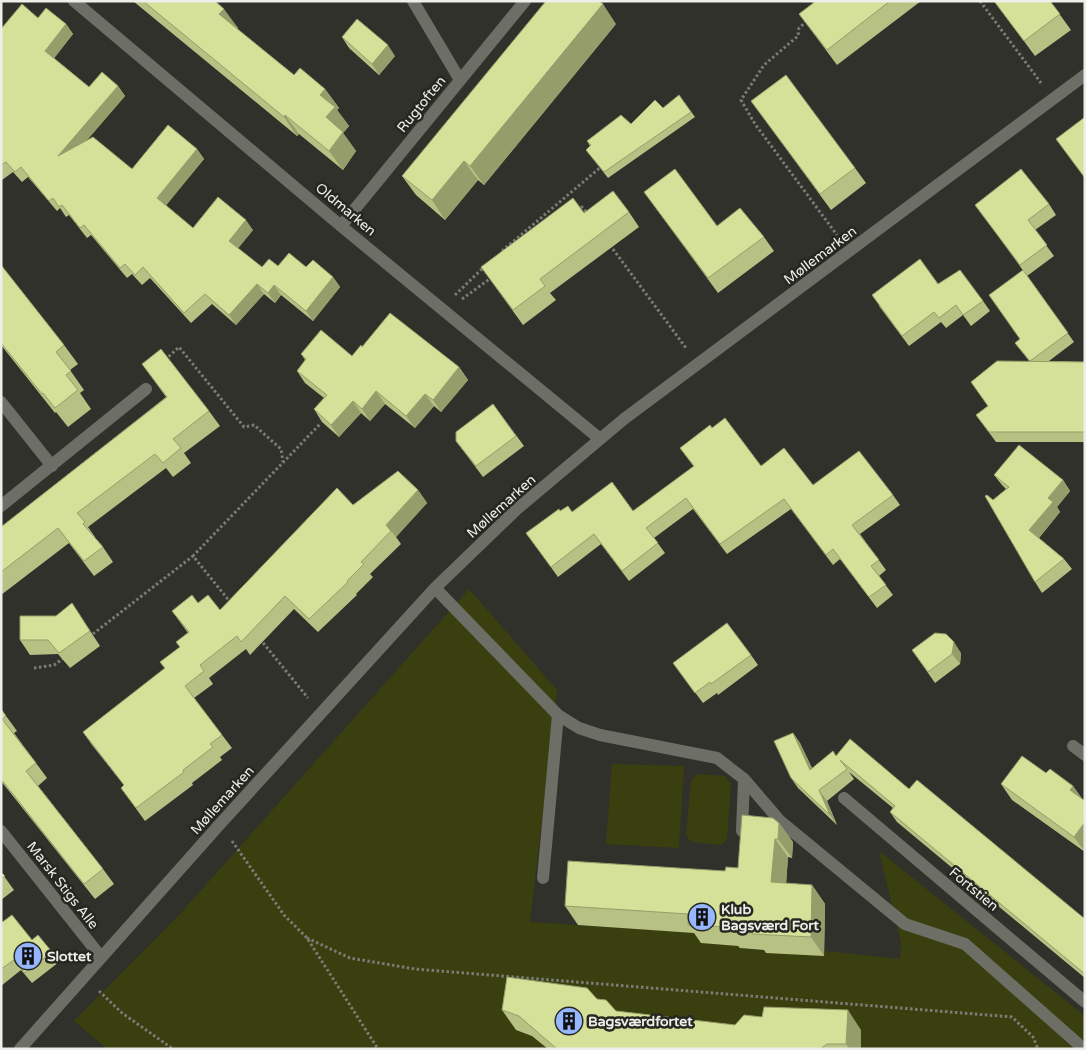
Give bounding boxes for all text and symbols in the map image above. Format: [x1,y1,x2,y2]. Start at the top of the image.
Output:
street label: Rugtoften [393,73,449,136]
street label: Oldmarken [312,179,379,240]
street label: Møllemarken [781,222,860,288]
street label: Møllemarken [463,471,539,542]
street label: Møllemarken [187,762,258,838]
street label: Marsk Stigs Alle [23,838,102,933]
street label: Fortstien [946,864,1002,915]
place label: Klub Bagsværd Fort [721,901,820,934]
building icon: Klub Bagsværd Fort [687,902,717,932]
building icon: Slottet [13,941,43,971]
place label: Slottet [47,948,92,965]
building icon: Bagsværdfortet [554,1006,584,1036]
place label: Bagsværdfortet [588,1013,693,1030]

